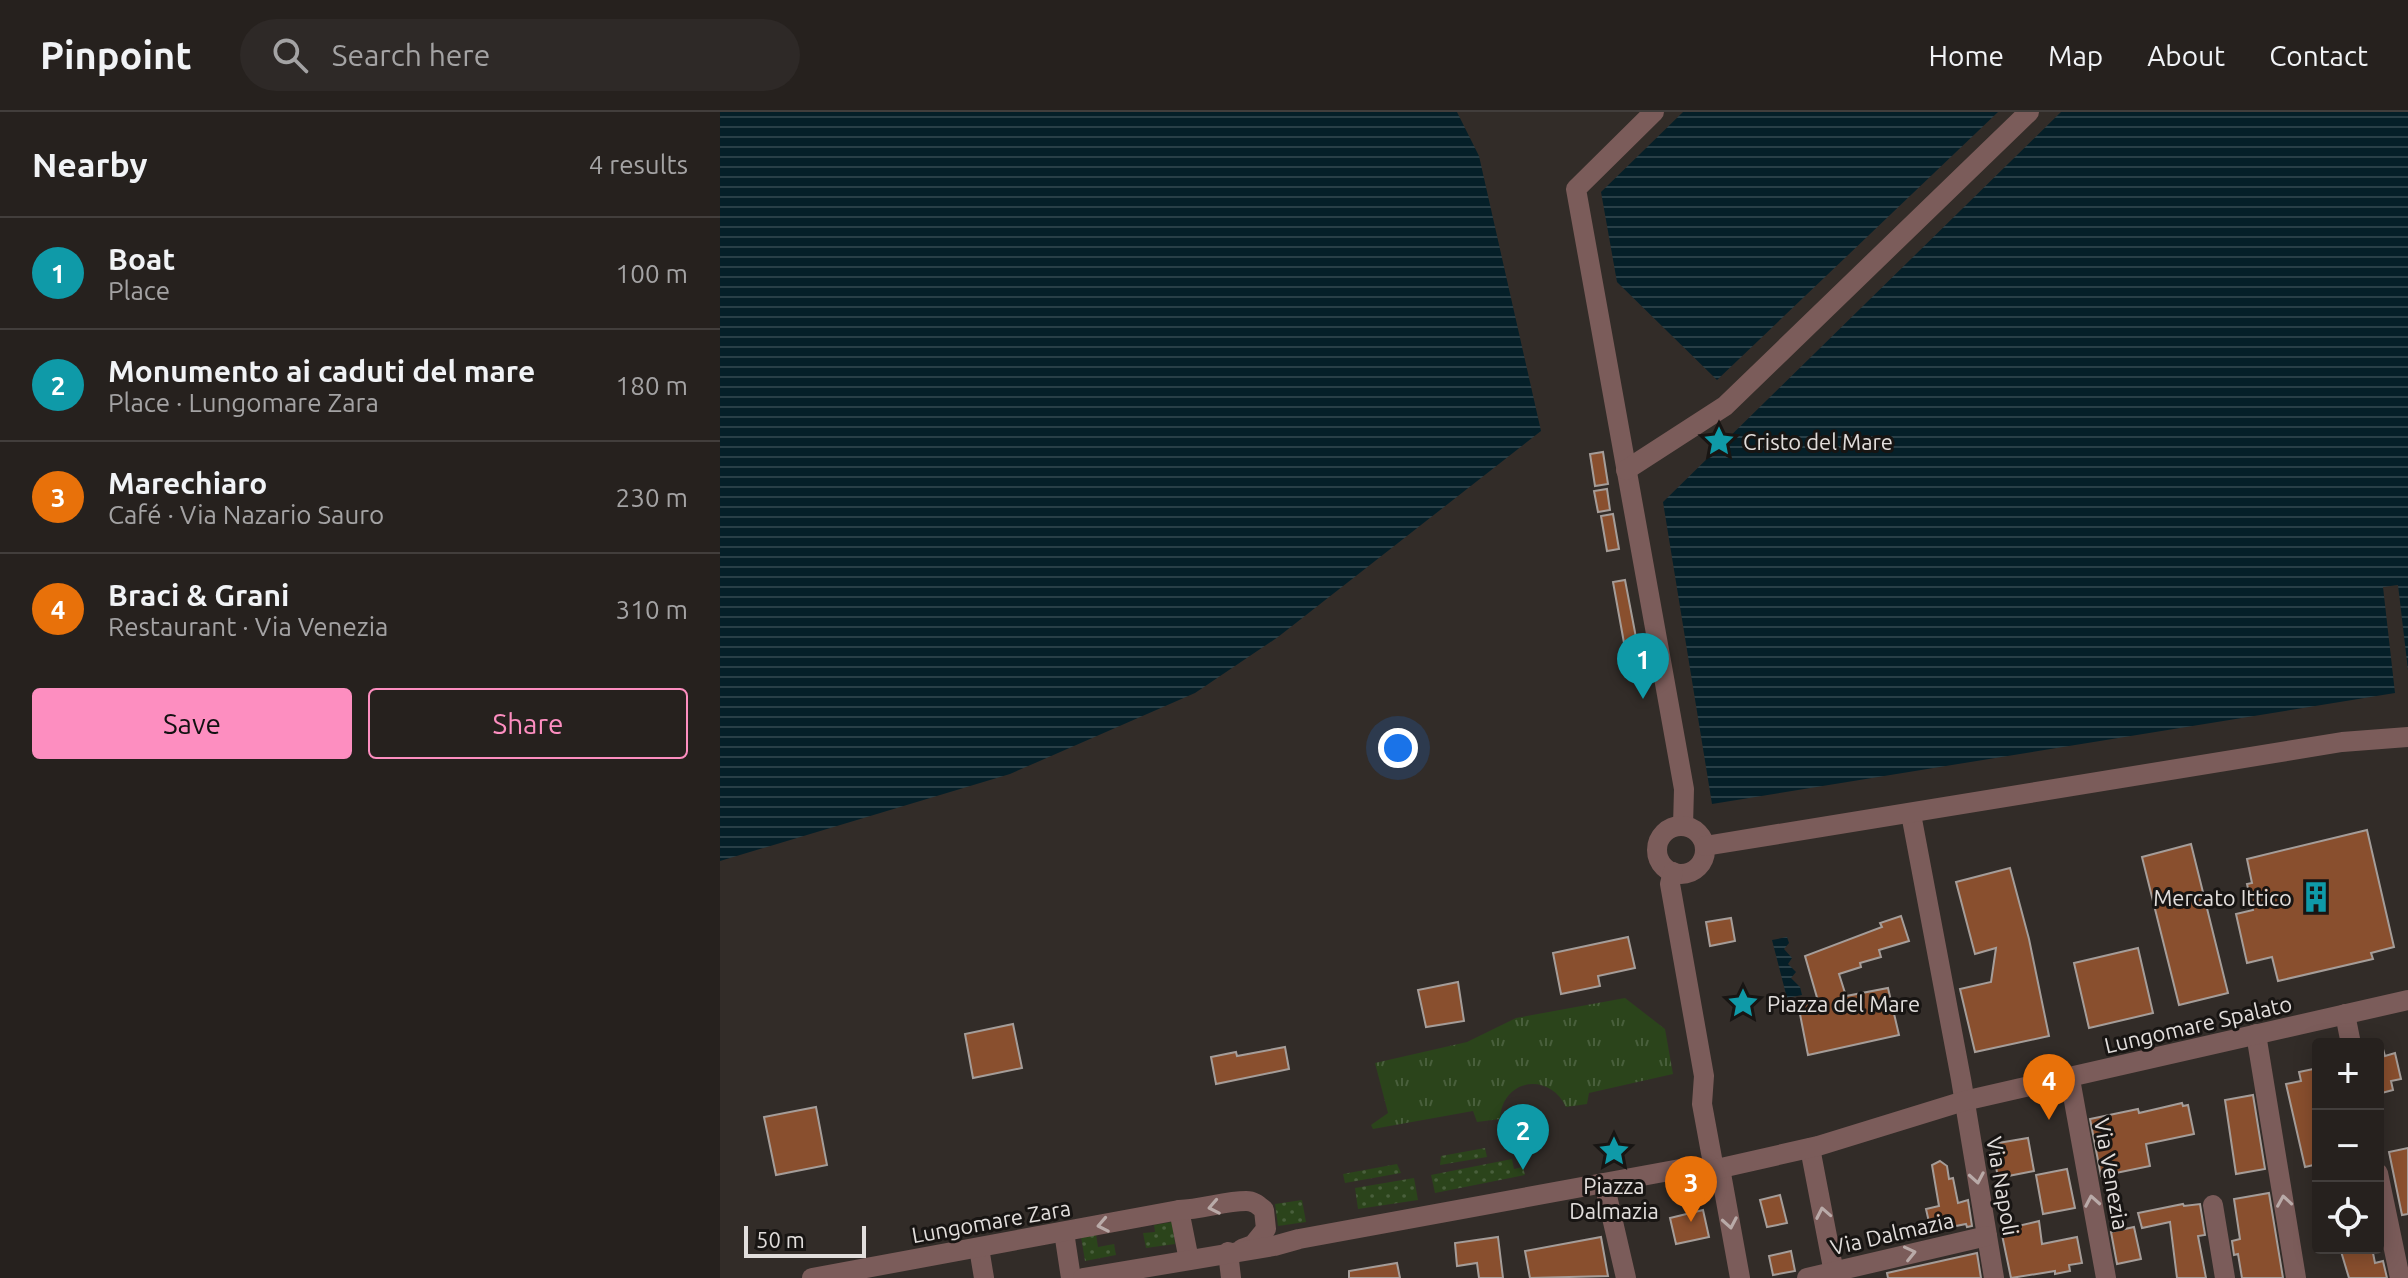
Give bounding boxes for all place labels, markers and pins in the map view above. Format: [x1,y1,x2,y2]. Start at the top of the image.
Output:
place icon: Cristo del Mare [1702,424,1736,458]
place label: Cristo del Mare [1743,429,1893,454]
pin: 1 [1617,633,1669,699]
building icon: Mercato Ittico [2299,880,2333,914]
place label: Mercato Ittico [2153,885,2292,910]
place icon: Piazza del Mare [1726,986,1760,1020]
place label: Piazza del Mare [1767,991,1920,1016]
pin: 4 [2023,1054,2075,1120]
pin: 2 [1497,1104,1549,1170]
place icon: Piazza Dalmazia [1597,1134,1631,1168]
pin: 3 [1665,1156,1717,1222]
place label: Piazza Dalmazia [1569,1173,1659,1223]

